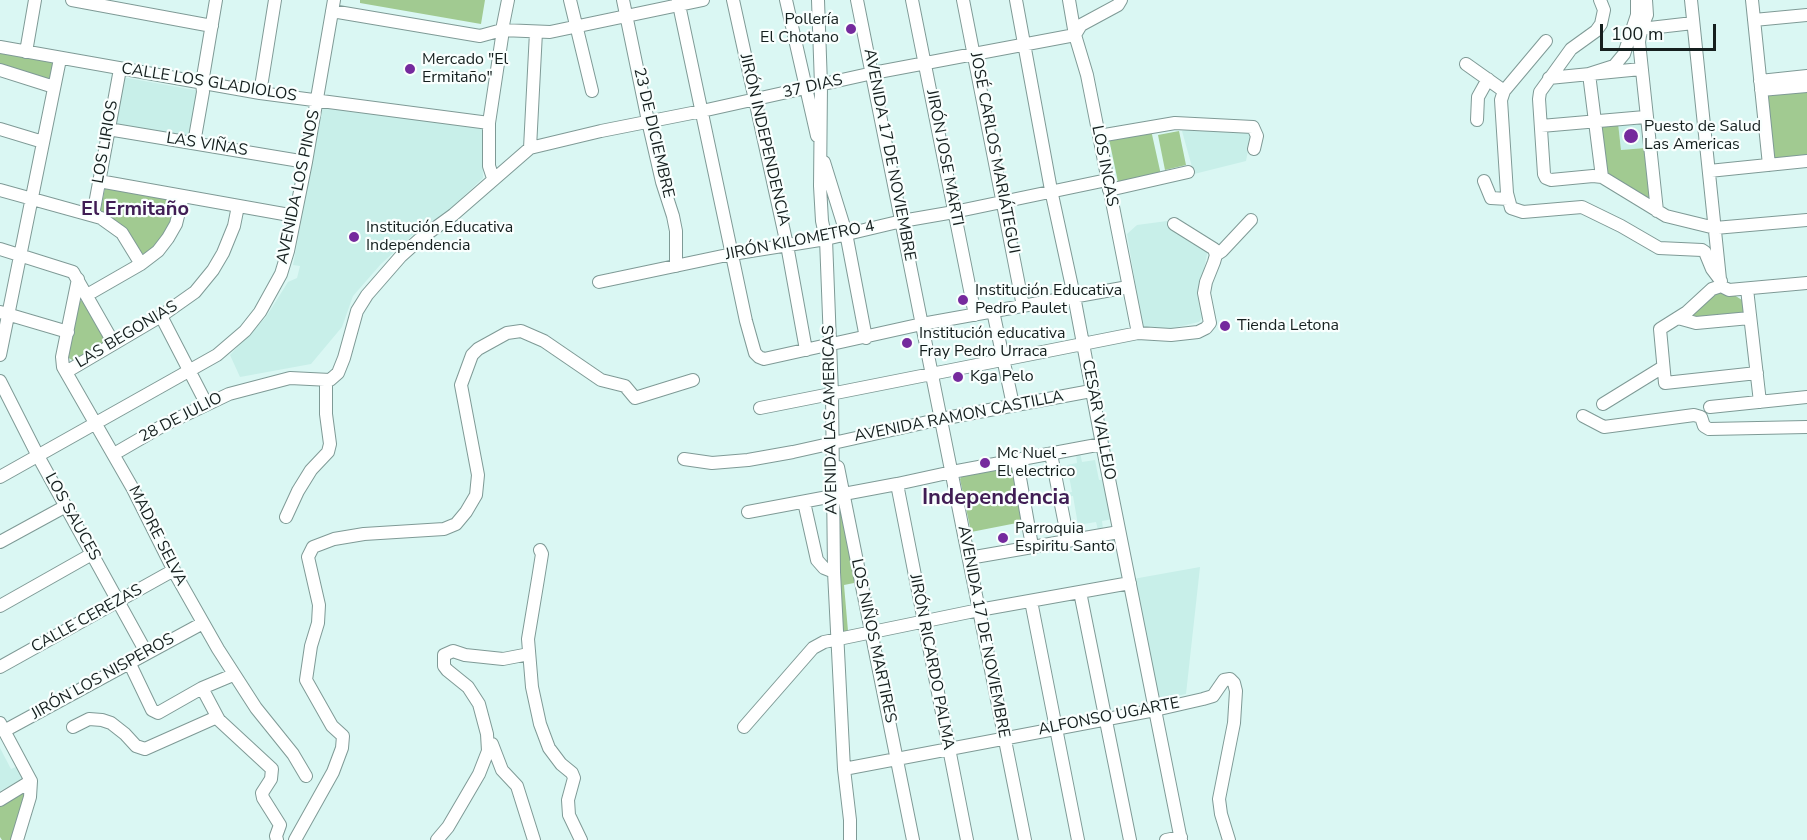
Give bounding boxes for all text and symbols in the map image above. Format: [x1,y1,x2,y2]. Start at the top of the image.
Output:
place label: Pollería El Chotano [760,10,839,48]
scale bar [1603,12,1718,50]
marker: Pollería El Chotano [844,22,858,36]
text: 100 m [1611,22,1663,46]
street label: AVENIDA 17 DE NOVIEMBRE [859,47,919,263]
place label: Mercado "El Ermitaño" [422,50,508,88]
street label: JOSÉ CARLOS MARIÁTEGUI [965,51,1023,255]
street label: JIRÓN INDEPENDENCIA [735,52,793,228]
street label: CALLE LOS GLADIOLOS [120,60,298,106]
marker: Mercado "El Ermitaño" [403,62,417,76]
street label: 23 DE DICIEMBRE [629,66,677,200]
street label: 37 DIAS [781,71,845,103]
street label: JIRÓN JOSE MARTI [921,88,967,228]
street label: LOS LIRIOS [89,99,123,185]
street label: AVENIDA LOS PINOS [273,108,325,266]
place label: Puesto de Salud Las Americas [1644,117,1761,155]
street label: LOS INCAS [1087,124,1121,208]
marker: Puesto de Salud Las Americas [1622,127,1640,145]
street label: LAS VIÑAS [165,129,249,161]
district label: El Ermitaño [81,198,189,222]
street label: JIRÓN KILOMETRO 4 [724,217,876,265]
place label: Institución Educativa Independencia [366,218,513,256]
marker: Institución Educativa Independencia [347,230,361,244]
place label: Institución Educativa Pedro Paulet [975,281,1122,319]
marker: Institución Educativa Pedro Paulet [956,293,970,307]
street label: LAS BEGONIAS [73,297,181,373]
place label: Tienda Letona [1237,316,1339,336]
marker: Tienda Letona [1218,319,1232,333]
place label: Institución educativa Fray Pedro Urraca [919,324,1065,362]
street label: AVENIDA LAS AMERICAS [820,325,842,515]
marker: Institución educativa Fray Pedro Urraca [900,336,914,350]
street label: CESAR VALLEJO [1077,358,1119,482]
place label: Kga Pelo [970,367,1034,387]
marker: Kga Pelo [951,370,965,384]
street label: AVENIDA RAMON CASTILLA [853,387,1065,447]
street label: 28 DE JULIO [136,389,226,447]
place label: Mc Nuel - El electrico [997,444,1075,482]
marker: Mc Nuel - El electrico [978,456,992,470]
street label: LOS SAUCES [40,470,104,564]
street label: MADRE SELVA [124,483,190,589]
district label: Independencia [922,486,1070,512]
place label: Parroquia Espiritu Santo [1015,519,1115,557]
street label: AVENIDA 17 DE NOVIEMBRE [953,524,1013,740]
marker: Parroquia Espiritu Santo [996,531,1010,545]
street label: LOS NIÑOS MARTIRES [846,557,900,725]
street label: JIRÓN RICARDO PALMA [905,572,957,752]
street label: CALLE CEREZAS [28,581,146,657]
street label: JIRÓN LOS NISPEROS [28,630,178,724]
street label: ALFONSO UGARTE [1037,694,1181,740]

